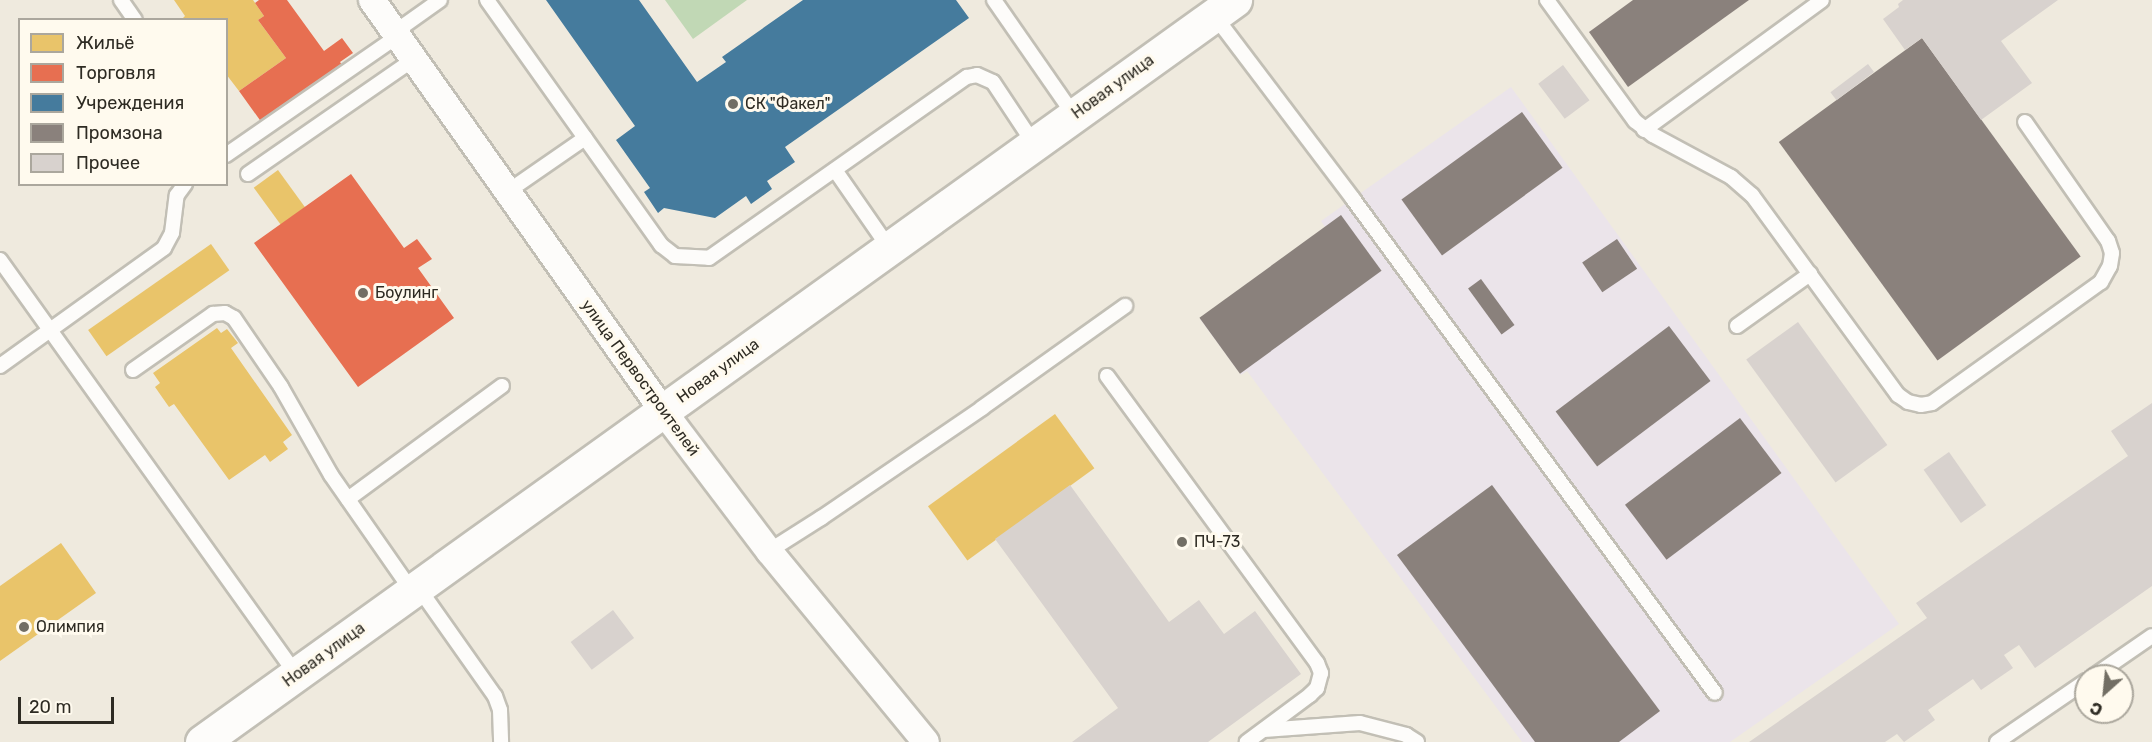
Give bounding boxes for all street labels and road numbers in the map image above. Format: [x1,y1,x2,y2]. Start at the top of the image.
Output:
street label: Новая улица [1068,51,1158,123]
street label: улица Первостроителей [577,296,703,460]
street label: Новая улица [673,335,763,407]
street label: Новая улица [279,619,369,691]

